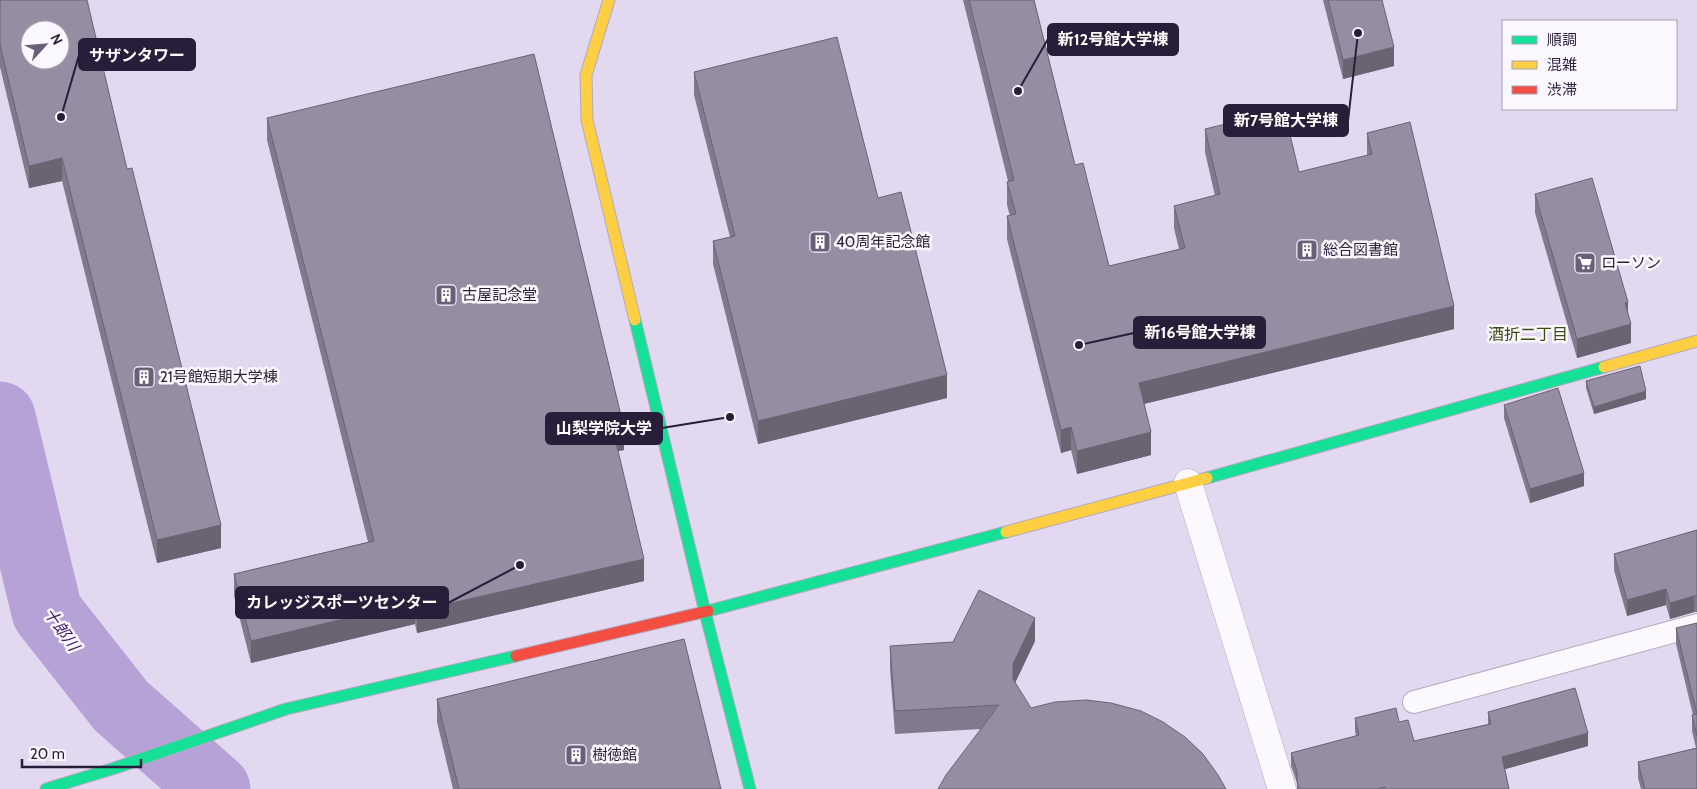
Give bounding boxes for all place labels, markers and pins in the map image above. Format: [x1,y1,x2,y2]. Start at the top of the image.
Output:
callout: 新12号館大学棟 [1048,24,1178,55]
callout: サザンタワー [79,39,195,70]
callout: 新7号館大学棟 [1224,105,1348,136]
building icon: 40周年記念館 [808,230,832,254]
place label: 40周年記念館 [836,233,930,251]
building icon: 総合図書館 [1295,238,1319,262]
place label: 総合図書館 [1323,241,1398,259]
supermarket icon: ローソン [1573,251,1597,275]
place label: ローソン [1601,254,1661,272]
building icon: 古屋記念堂 [434,283,458,307]
place label: 古屋記念堂 [462,286,537,304]
callout: 新16号館大学棟 [1134,317,1265,348]
building icon: 21号館短期大学棟 [132,365,156,389]
place label: 21号館短期大学棟 [160,368,278,386]
callout: 山梨学院大学 [546,413,662,444]
callout: カレッジスポーツセンター [236,587,448,618]
building icon: 樹徳館 [564,743,588,767]
place label: 樹徳館 [592,746,637,764]

